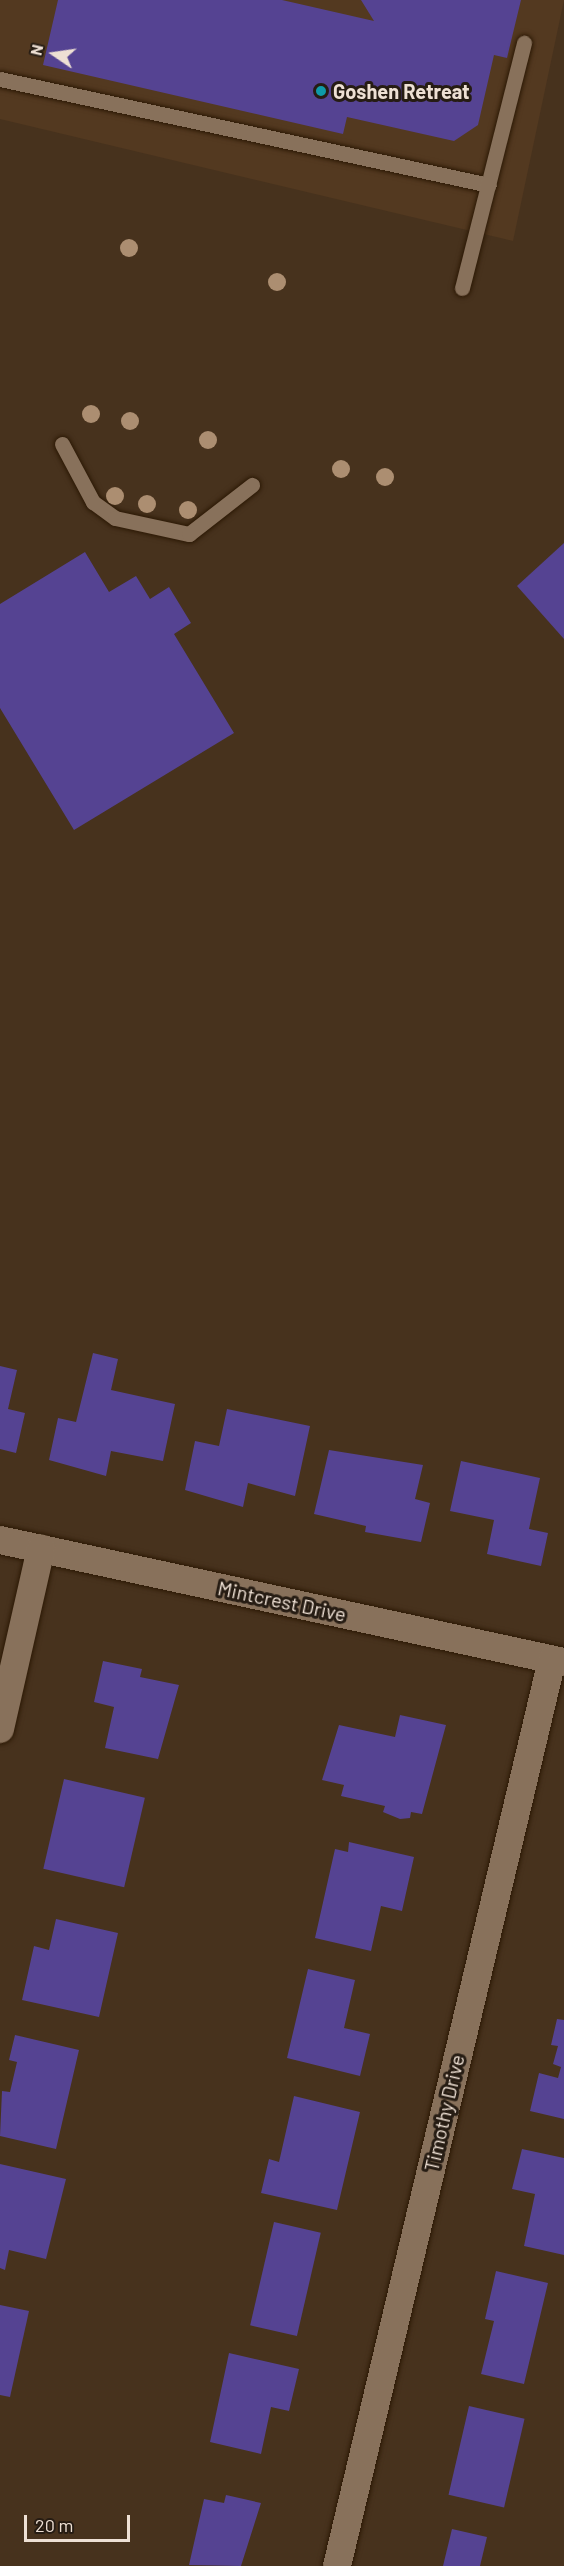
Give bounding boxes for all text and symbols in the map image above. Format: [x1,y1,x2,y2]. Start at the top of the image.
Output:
north arrow [24,24,84,84]
text: N [26,43,46,57]
place label: Goshen Retreat [333,79,470,103]
marker: Goshen Retreat [314,84,328,98]
street label: Mintcrest Drive [216,1576,348,1626]
street label: Timothy Drive [419,2052,469,2174]
scale bar [27,2503,134,2541]
text: 20 m [35,2514,73,2536]

